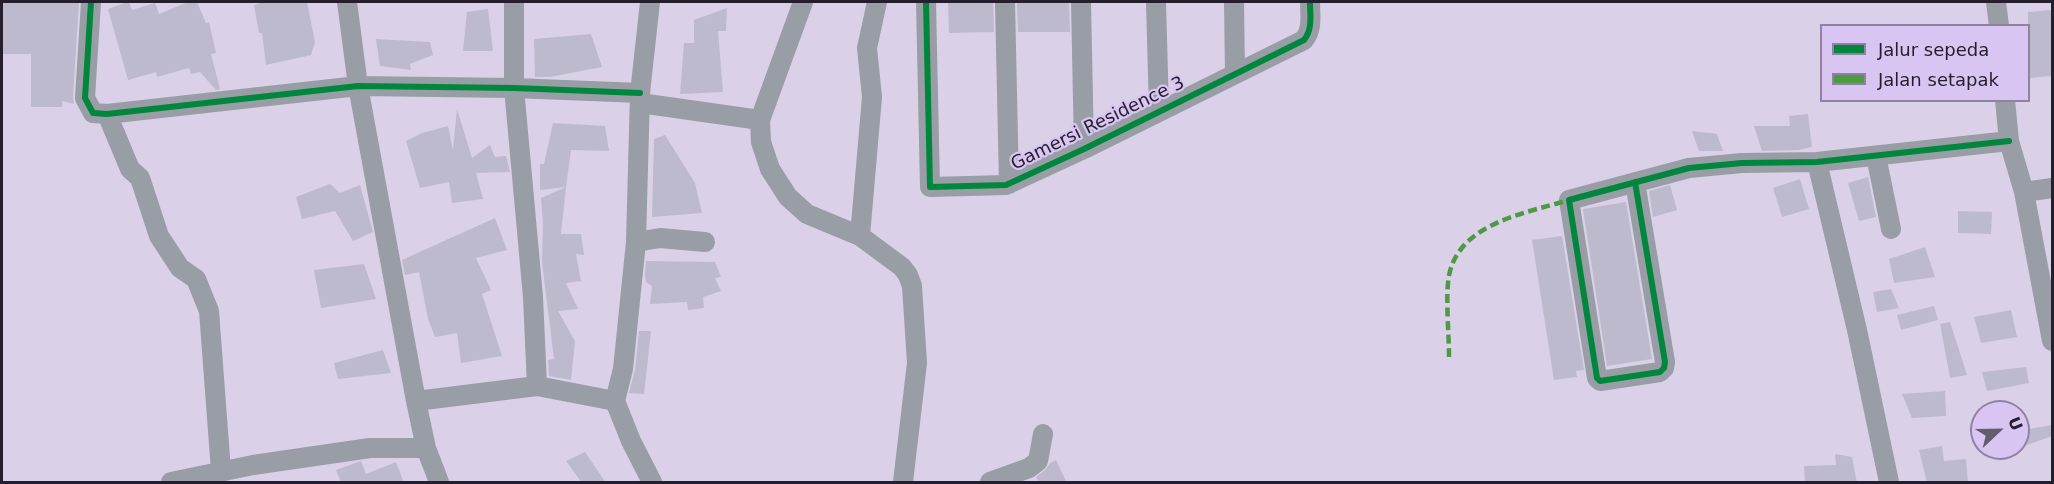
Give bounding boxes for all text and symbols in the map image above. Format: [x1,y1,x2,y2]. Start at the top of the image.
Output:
legend [1820,24,2030,102]
text: Jalur sepeda [1878,39,1989,60]
text: Jalan setapak [1878,69,1999,90]
street label: Gamersi Residence 3 [1008,73,1188,175]
north arrow [1970,400,2030,460]
text: U [2004,414,2027,433]

